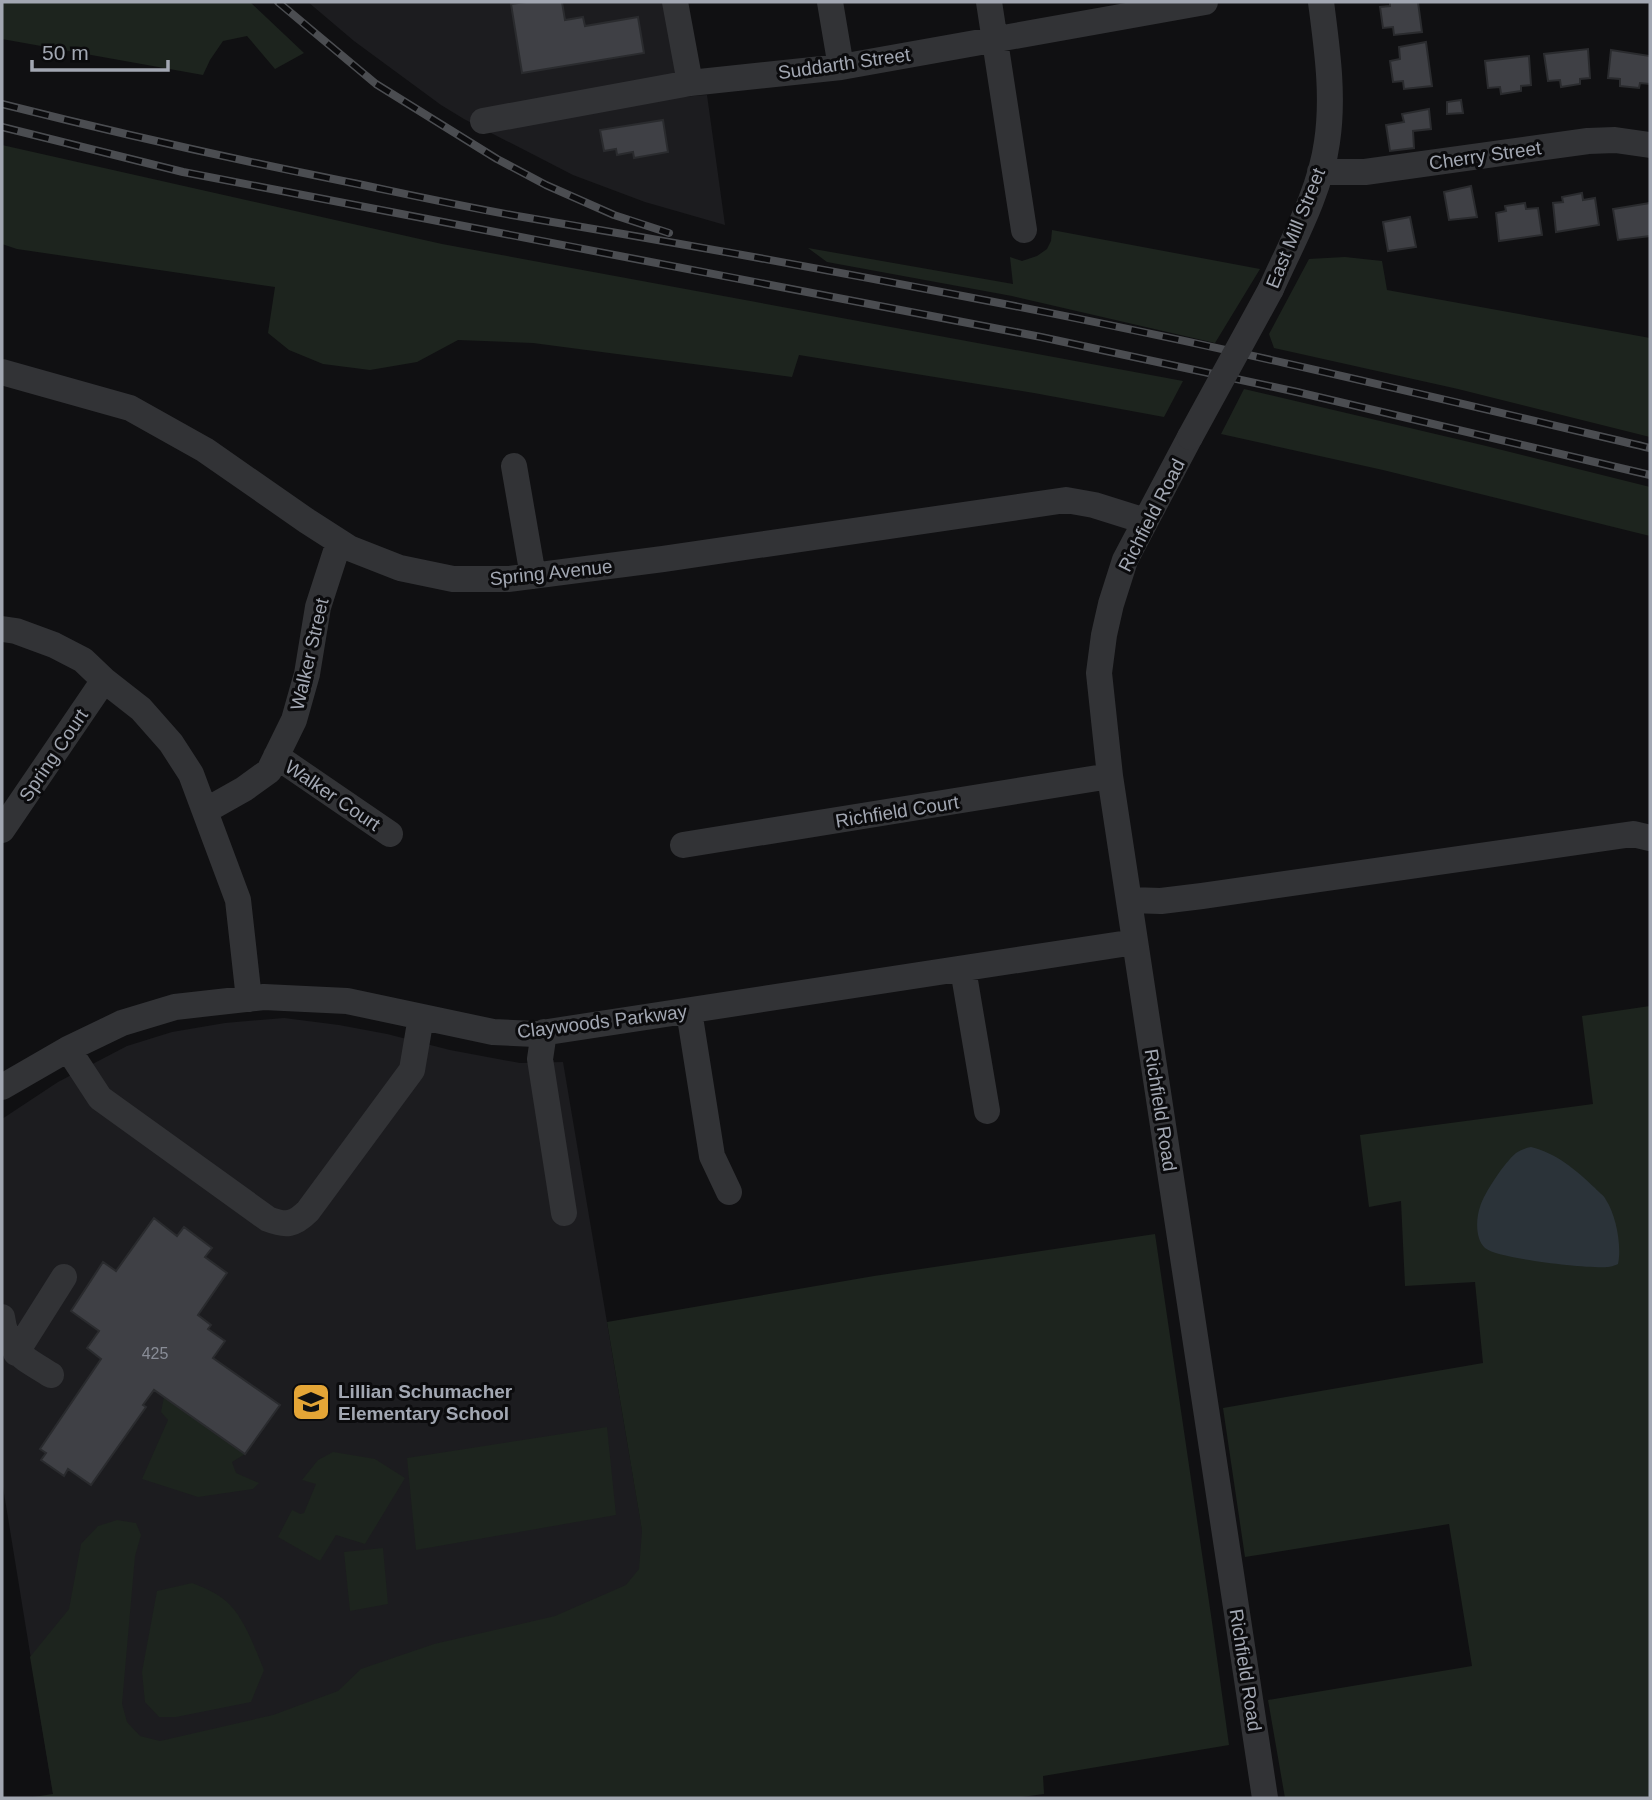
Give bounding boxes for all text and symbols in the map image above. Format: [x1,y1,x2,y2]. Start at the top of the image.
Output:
scale bar [32,28,168,72]
text: 50 m [42,41,89,64]
street label: Suddarth Street [777,44,912,83]
street label: Cherry Street [1428,137,1543,174]
street label: East Mill Street [1262,164,1329,291]
street label: Richfield Road [1114,455,1189,575]
street label: Spring Avenue [489,556,613,589]
street label: Walker Street [286,595,333,712]
street label: Spring Court [15,705,92,805]
street label: Walker Court [281,756,385,835]
street label: Richfield Court [834,791,961,832]
street label: Claywoods Parkway [516,1001,689,1042]
street label: Richfield Road [1140,1047,1181,1173]
house number: 425 [142,1345,168,1362]
school or university icon: Lillian Schumacher Elementary School [290,1381,332,1423]
place label: Lillian Schumacher Elementary School [338,1381,513,1424]
street label: Richfield Road [1225,1607,1266,1733]

